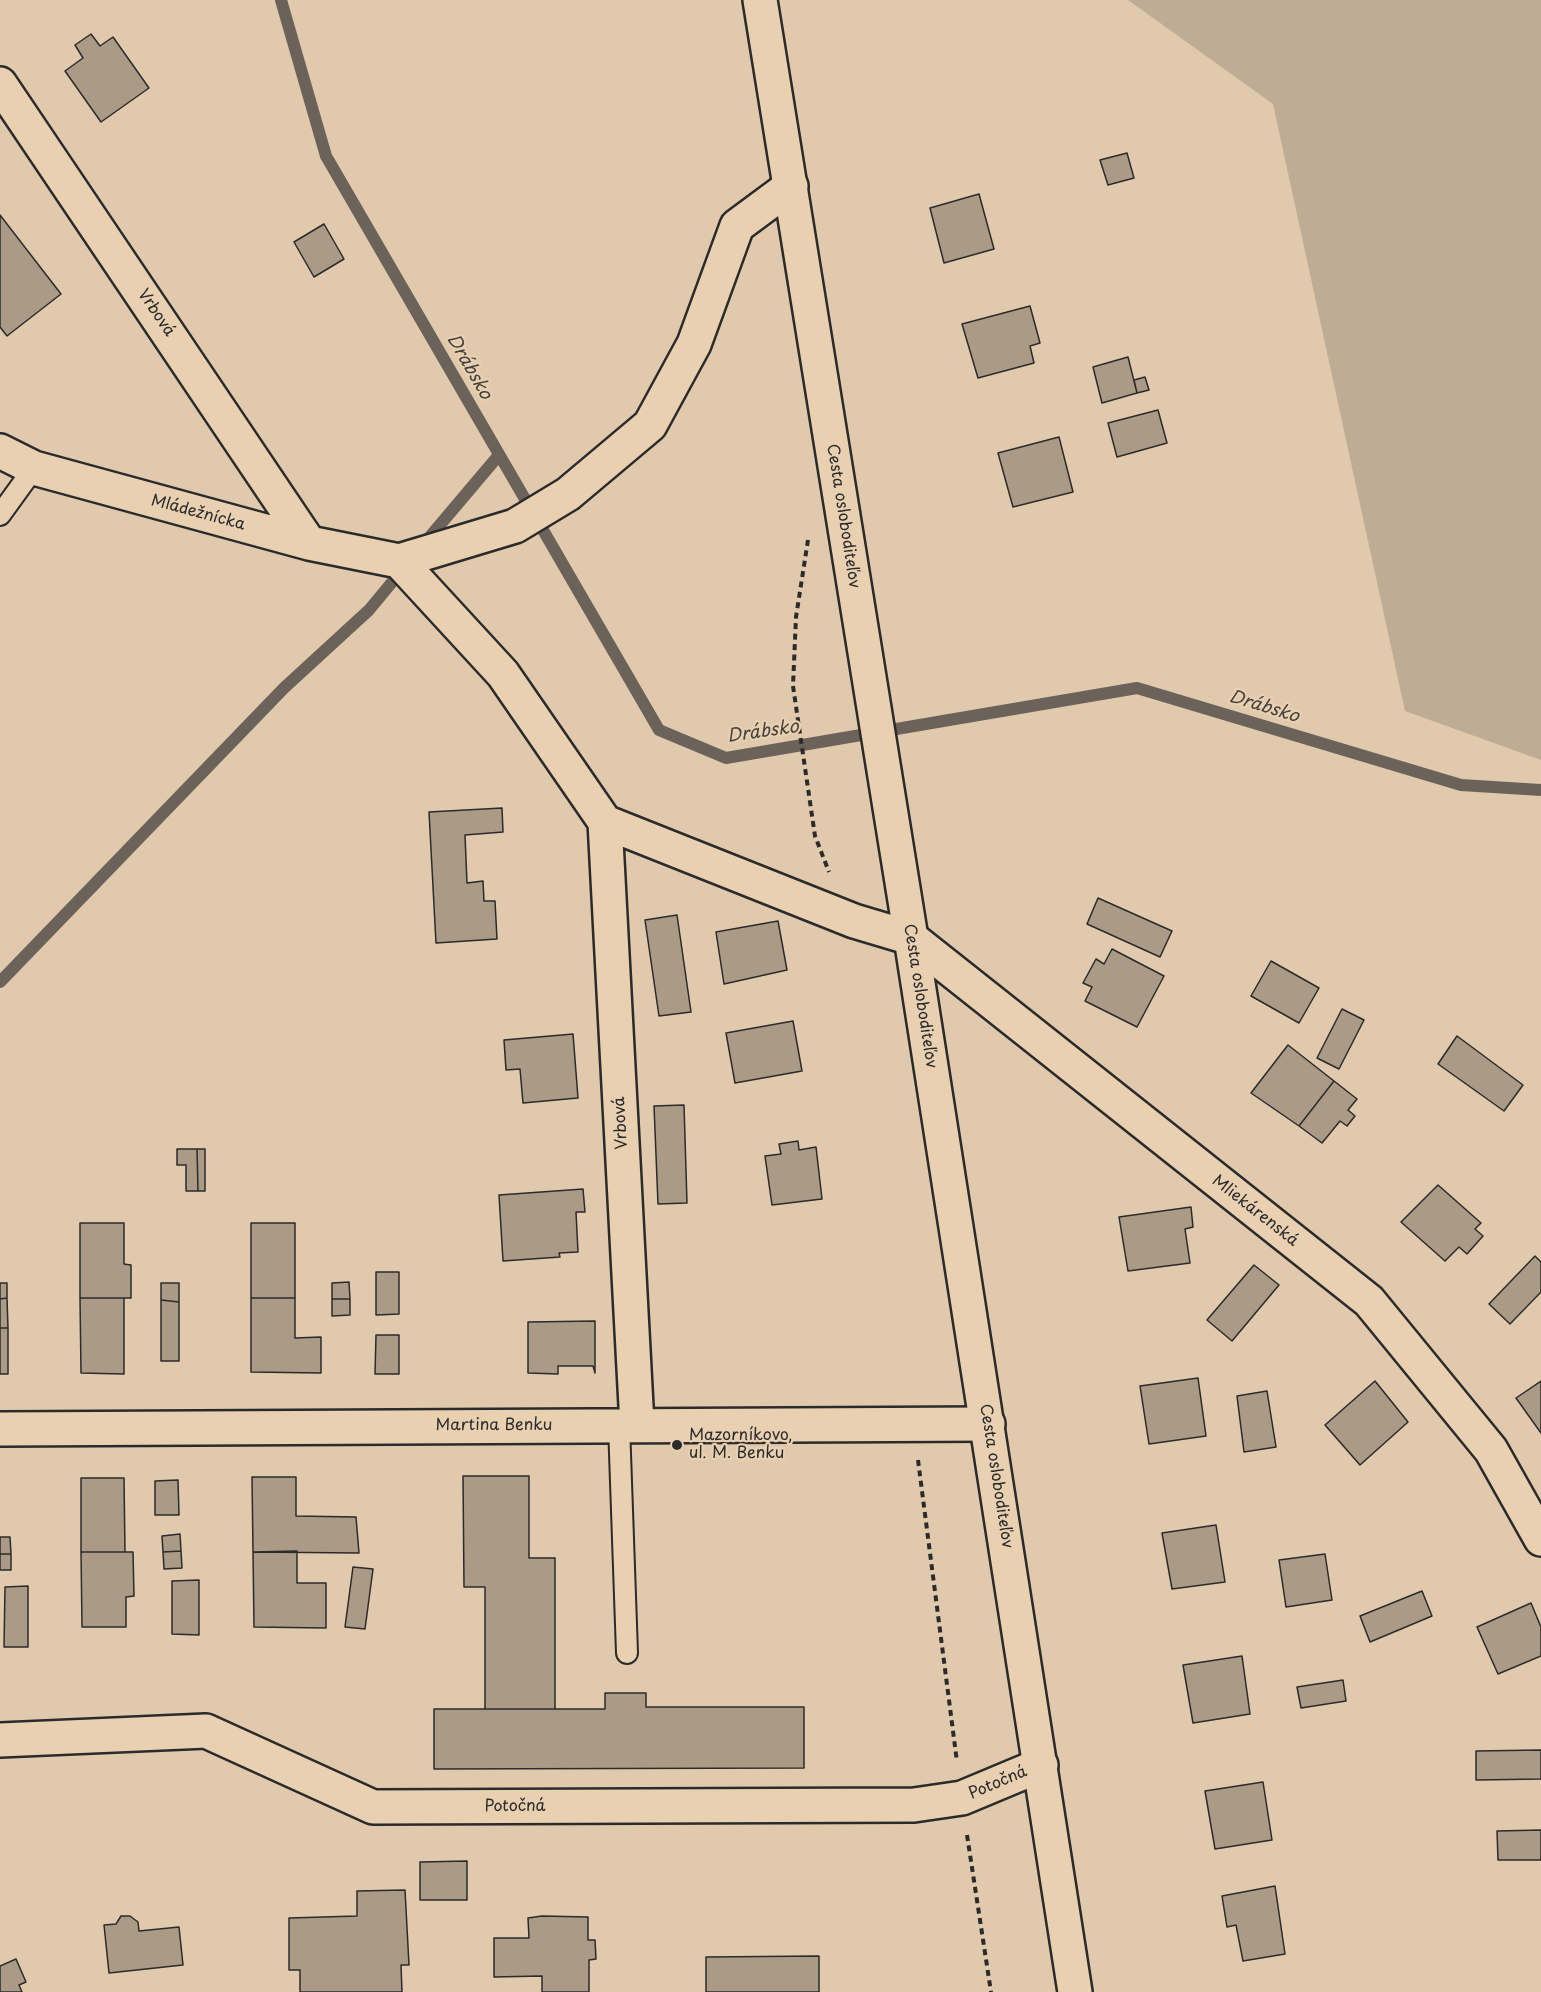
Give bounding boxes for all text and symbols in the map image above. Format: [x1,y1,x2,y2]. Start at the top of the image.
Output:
street label: Vrbová [133,286,179,340]
water label: Drábsko [442,330,496,404]
street label: Cesta osloboditeľov [822,442,864,590]
street label: Mládežnícka [149,491,247,535]
water label: Drábsko [1226,686,1302,728]
water label: Drábsko [726,716,800,748]
street label: Cesta osloboditeľov [899,922,941,1070]
street label: Vrbová [610,1096,632,1150]
street label: Mliekárenská [1208,1171,1302,1251]
street label: Cesta osloboditeľov [975,1402,1017,1550]
street label: Martina Benku [436,1416,552,1436]
place label: Mazorníkovo, ul. M. Benku [689,1426,793,1464]
marker: Mazorníkovo, ul. M. Benku [670,1438,684,1452]
street label: Potočná [966,1762,1030,1804]
street label: Potočná [484,1797,546,1817]

